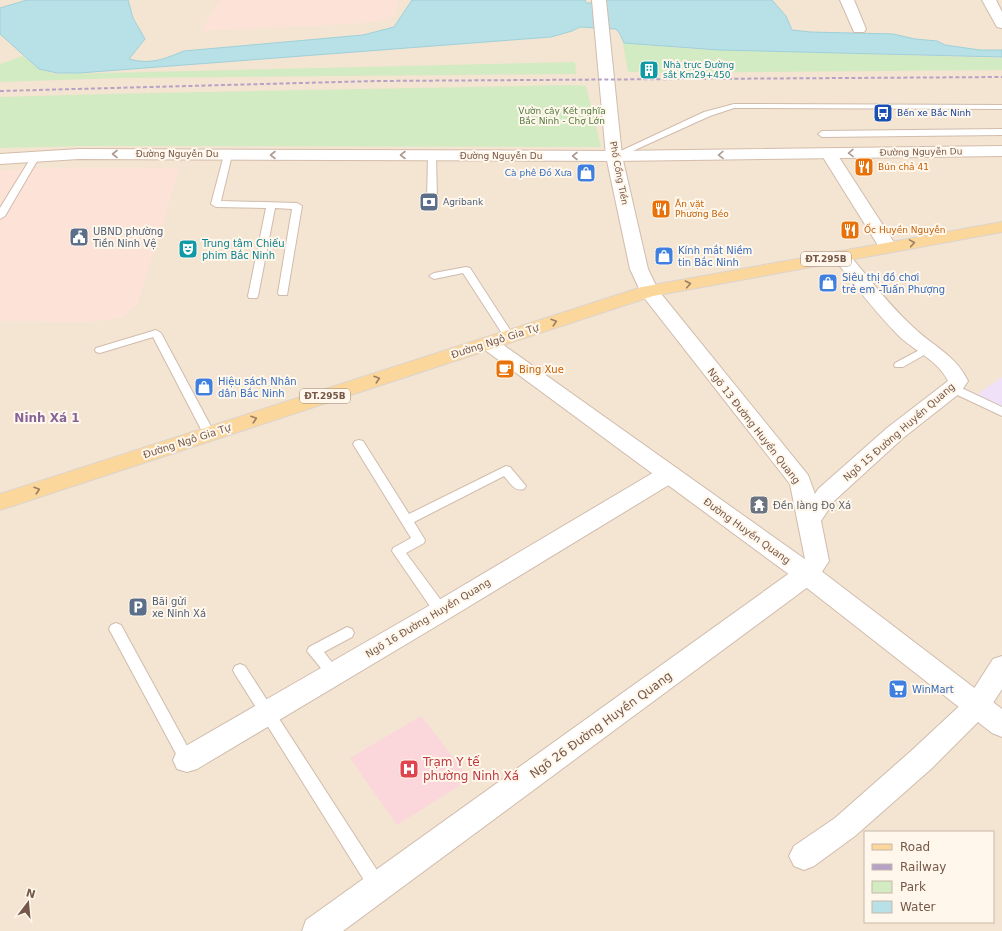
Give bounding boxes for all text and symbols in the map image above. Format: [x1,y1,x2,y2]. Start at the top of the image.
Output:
building icon: Nhà trực Đường sắt Km29+450 [638,59,660,81]
place label: Nhà trực Đường sắt Km29+450 [663,60,734,80]
bus stop icon: Bến xe Bắc Ninh [872,102,894,124]
park label: Vườn cây Kết nghĩa Bắc Ninh - Chợ Lớn [518,106,606,126]
place label: Bến xe Bắc Ninh [897,108,971,118]
street label: Phố Cổng Tiền [608,140,630,206]
street label: Đường Nguyễn Du [880,146,962,158]
street label: Đường Nguyễn Du [136,149,218,159]
one-way arrow [848,149,854,157]
one-way arrow [112,150,118,158]
one-way arrow [270,151,276,159]
one-way arrow [400,151,406,159]
street label: Đường Nguyễn Du [460,151,542,161]
one-way arrow [718,151,724,159]
one-way arrow [572,152,578,160]
restaurant icon: Bún chả 41 [853,156,875,178]
shop icon: Cà phê Đồ Xưa [575,162,597,184]
place label: Bún chả 41 [878,162,929,172]
place label: Cà phê Đồ Xưa [505,168,572,178]
bank icon: Agribank [418,191,440,213]
place label: Agribank [443,197,484,207]
restaurant icon: Ăn vặt Phương Béo [650,198,672,220]
place label: Ăn vặt Phương Béo [675,198,729,219]
restaurant icon: Ốc Huyền Nguyễn [839,219,861,241]
place label: Ốc Huyền Nguyễn [864,223,946,235]
public building icon: UBND phường Tiền Ninh Vệ [68,226,90,248]
place label: UBND phường Tiền Ninh Vệ [92,226,163,250]
theatre icon: Trung tâm Chiếu phim Bắc Ninh [177,238,199,260]
place label: Trung tâm Chiếu phim Bắc Ninh [201,238,285,261]
one-way arrow [909,239,915,248]
place label: Kính mắt Niềm tin Bắc Ninh [678,244,752,268]
shop icon: Kính mắt Niềm tin Bắc Ninh [653,245,675,267]
road number: ĐT.295B [801,252,851,266]
shop icon: Siêu thị đồ chơi trẻ em -Tuấn Phượng [817,272,839,294]
place label: Siêu thị đồ chơi trẻ em -Tuấn Phượng [842,272,945,296]
one-way arrow [684,280,691,289]
one-way arrow [551,318,558,326]
street label: Đường Ngô Gia Tự [450,321,541,361]
cafe icon: Bing Xue [494,358,516,380]
place label: Bing Xue [519,364,564,375]
street label: Ngõ 13 Đường Huyền Quang [705,366,803,486]
one-way arrow [374,375,381,384]
shop icon: Hiệu sách Nhân dân Bắc Ninh [193,376,215,398]
place label: Hiệu sách Nhân dân Bắc Ninh [218,376,297,399]
street label: Ngõ 15 Đường Huyền Quang [841,381,957,483]
road number: ĐT.295B [300,389,350,403]
district label: Ninh Xá 1 [14,411,80,425]
one-way arrow [250,416,257,424]
street label: Đường Ngô Gia Tự [142,421,233,461]
one-way arrow [33,486,40,495]
temple icon: Đền làng Đọ Xá [748,494,770,516]
street label: Đường Huyền Quang [701,496,793,566]
place label: Đền làng Đọ Xá [773,500,851,512]
street label: Ngõ 16 Đường Huyền Quang [364,576,492,660]
parking icon: Bãi gửi xe Ninh Xá [127,596,149,618]
place label: Bãi gửi xe Ninh Xá [152,596,206,619]
street label: Ngõ 26 Đường Huyền Quang [527,669,675,781]
supermarket icon: WinMart [887,678,909,700]
place label: WinMart [912,684,954,695]
place label: Trạm Y tế phường Ninh Xá [422,755,519,783]
hospital icon: Trạm Y tế phường Ninh Xá [398,758,420,780]
legend [864,831,994,923]
text: Road [900,840,930,854]
text: Railway [900,860,946,874]
text: Park [900,880,926,894]
north arrow [8,883,48,923]
text: N [24,886,37,901]
text: Water [900,900,936,914]

